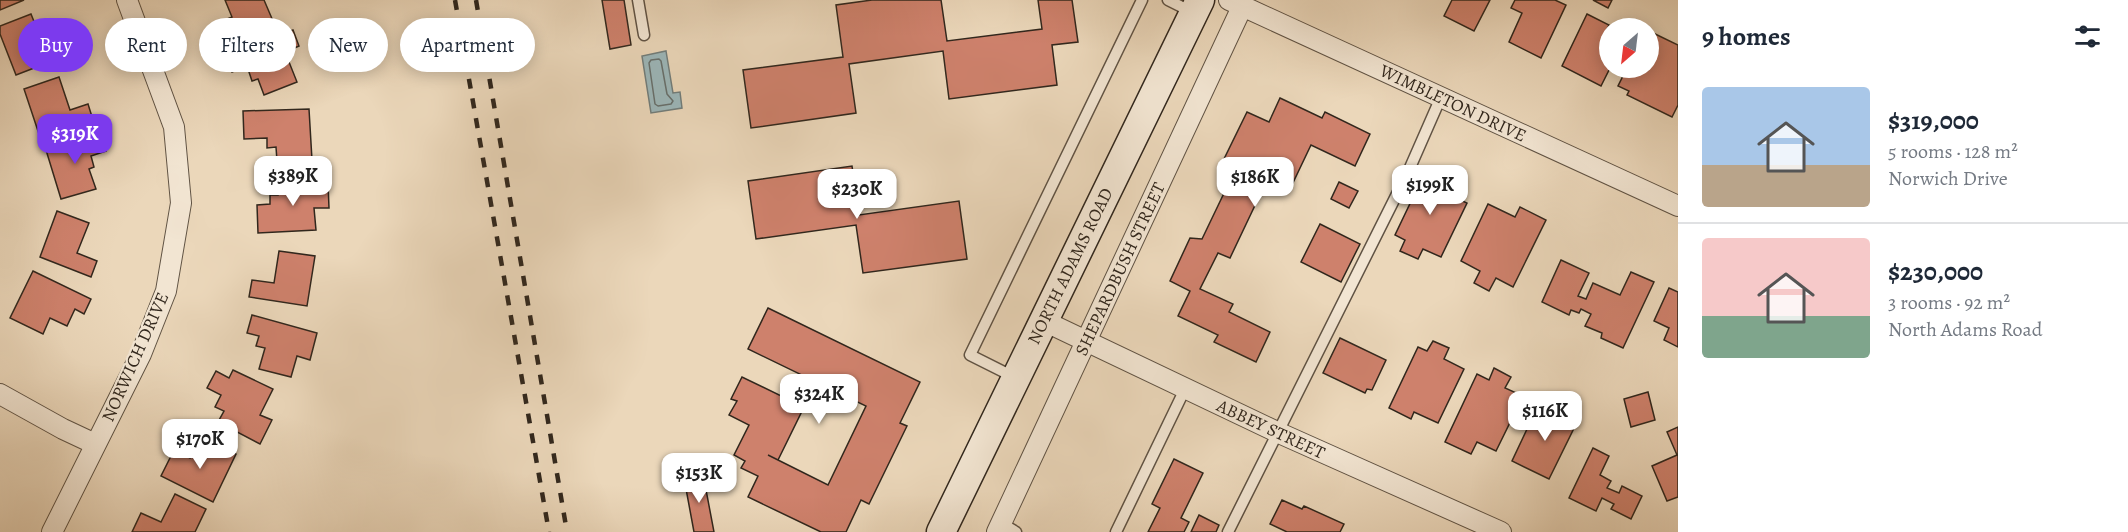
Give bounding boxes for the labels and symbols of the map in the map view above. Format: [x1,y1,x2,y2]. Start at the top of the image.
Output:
north arrow [1599,18,1659,78]
street label: WIMBLETON DRIVE [1375,58,1530,147]
pin: $319K [33,114,117,165]
pin: $389K [251,156,335,207]
pin: $186K [1213,157,1297,208]
pin: $199K [1388,165,1472,216]
pin: $230K [815,169,899,220]
street label: SHEPARDBUSH STREET [1069,178,1171,360]
street label: NORTH ADAMS ROAD [1022,184,1118,348]
street label: NORWICH DRIVE [96,288,174,426]
pin: $324K [777,374,861,425]
pin: $116K [1503,391,1587,442]
street label: ABBEY STREET [1212,393,1329,465]
pin: $170K [158,419,242,470]
pin: $153K [657,453,741,504]

